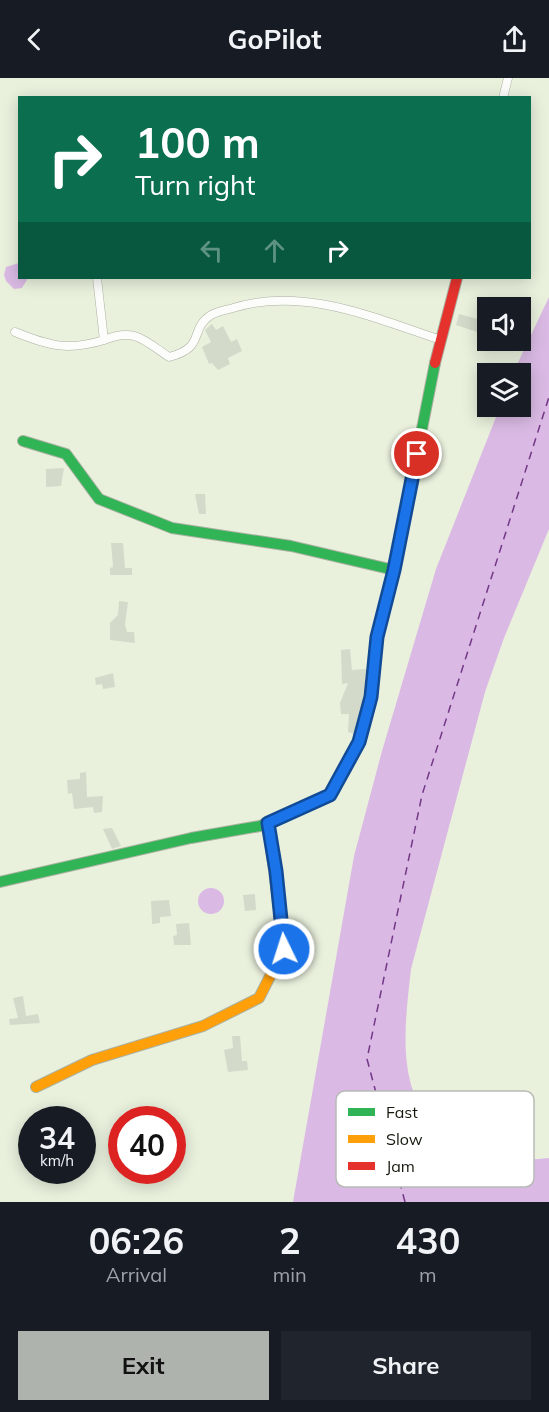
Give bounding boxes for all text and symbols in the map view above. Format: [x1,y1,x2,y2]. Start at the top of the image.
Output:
text: GoPilot [227,22,322,56]
icon: back [18,23,51,56]
icon: share [498,23,531,56]
text: 100 m [135,116,260,169]
icon: right [36,120,114,198]
text: Turn right [135,168,255,202]
icon: left [195,234,228,267]
icon: ahead [258,234,291,267]
icon: right [321,234,354,267]
map controls [477,297,531,417]
button: sound [477,297,531,351]
button: layers [477,363,531,417]
pin [391,428,442,479]
icon: arrive [400,437,433,470]
position arrow [252,917,316,981]
legend [336,1091,534,1187]
text: Fast [386,1102,418,1122]
speed limit sign: 40 [108,1106,186,1184]
text: 34 [39,1119,75,1157]
text: Slow [386,1129,423,1149]
text: km/h [40,1151,74,1170]
text: Jam [386,1156,415,1176]
text: 06:26 [89,1218,184,1263]
text: 2 [279,1218,301,1263]
text: 430 [395,1218,460,1263]
text: Arrival [106,1262,167,1287]
text: min [273,1262,307,1287]
text: m [419,1262,437,1287]
button: Exit [18,1331,269,1400]
button: Share [281,1331,531,1400]

